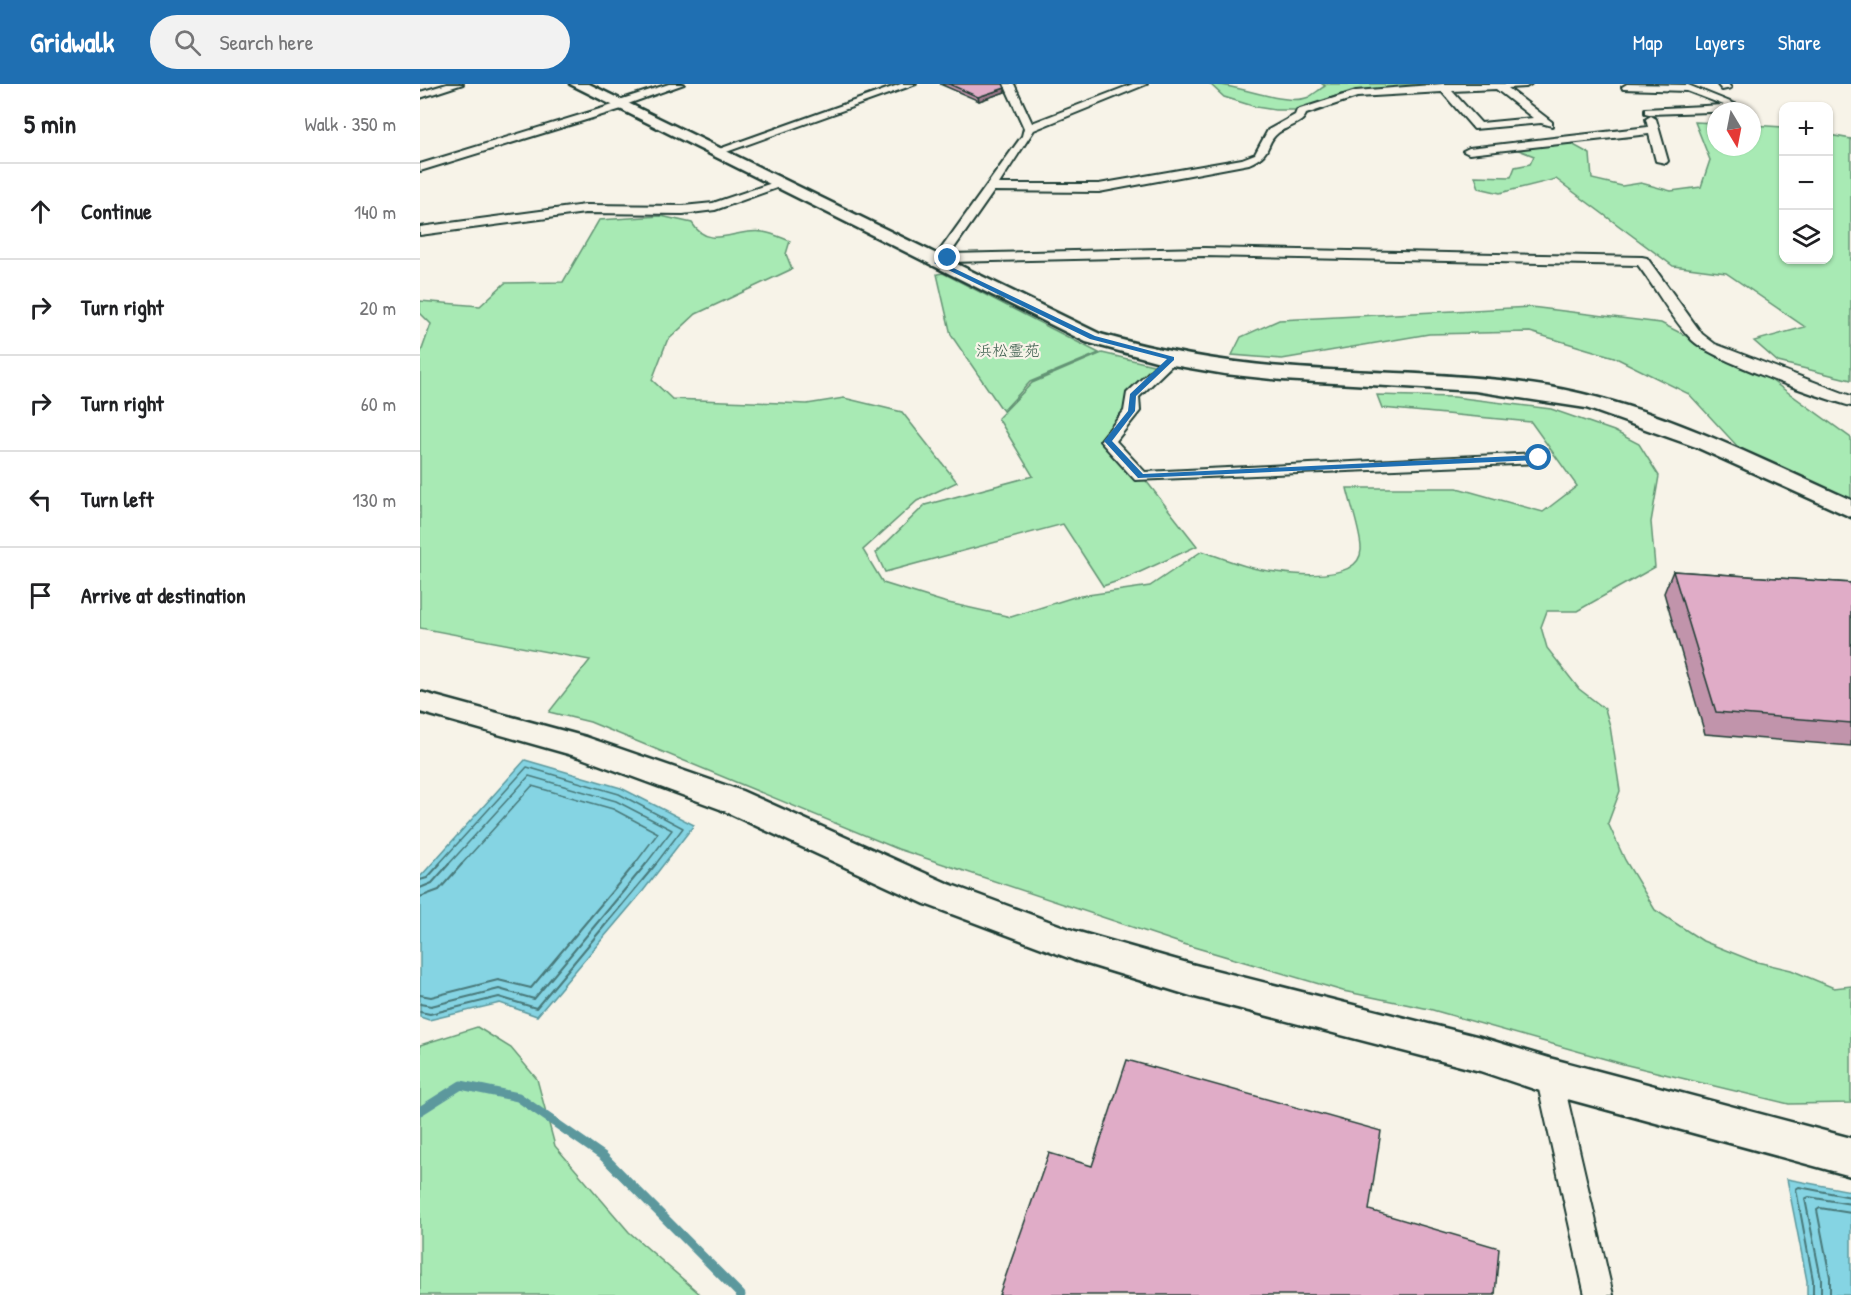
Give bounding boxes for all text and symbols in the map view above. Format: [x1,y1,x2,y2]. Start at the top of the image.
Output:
search box [150,15,570,69]
text: Gridwalk [30,23,114,61]
icon: search [171,26,204,59]
text: Search here [219,27,313,57]
text: Map [1633,28,1662,57]
text: Layers [1695,28,1745,57]
text: Share [1778,28,1821,57]
north arrow [1707,102,1761,156]
map controls [1779,102,1833,264]
button: + [1779,102,1833,156]
text: 5 min [24,106,76,141]
text: Walk · 350 m [304,110,396,137]
button: − [1779,156,1833,210]
icon: ahead [24,195,57,228]
text: Continue [81,196,152,226]
text: 140 m [354,198,396,225]
button: layers [1779,210,1833,264]
route end [934,244,960,270]
icon: right [24,291,57,324]
text: Turn right [81,292,164,322]
text: 20 m [359,294,396,321]
park label: 浜松霊苑 [976,339,1040,361]
icon: right [24,387,57,420]
text: Turn right [81,388,164,418]
text: 60 m [361,390,396,417]
route start [1525,444,1551,470]
icon: left [24,483,57,516]
text: Turn left [81,484,154,514]
text: 130 m [353,486,396,513]
icon: arrive [24,579,57,612]
text: Arrive at destination [81,580,246,610]

